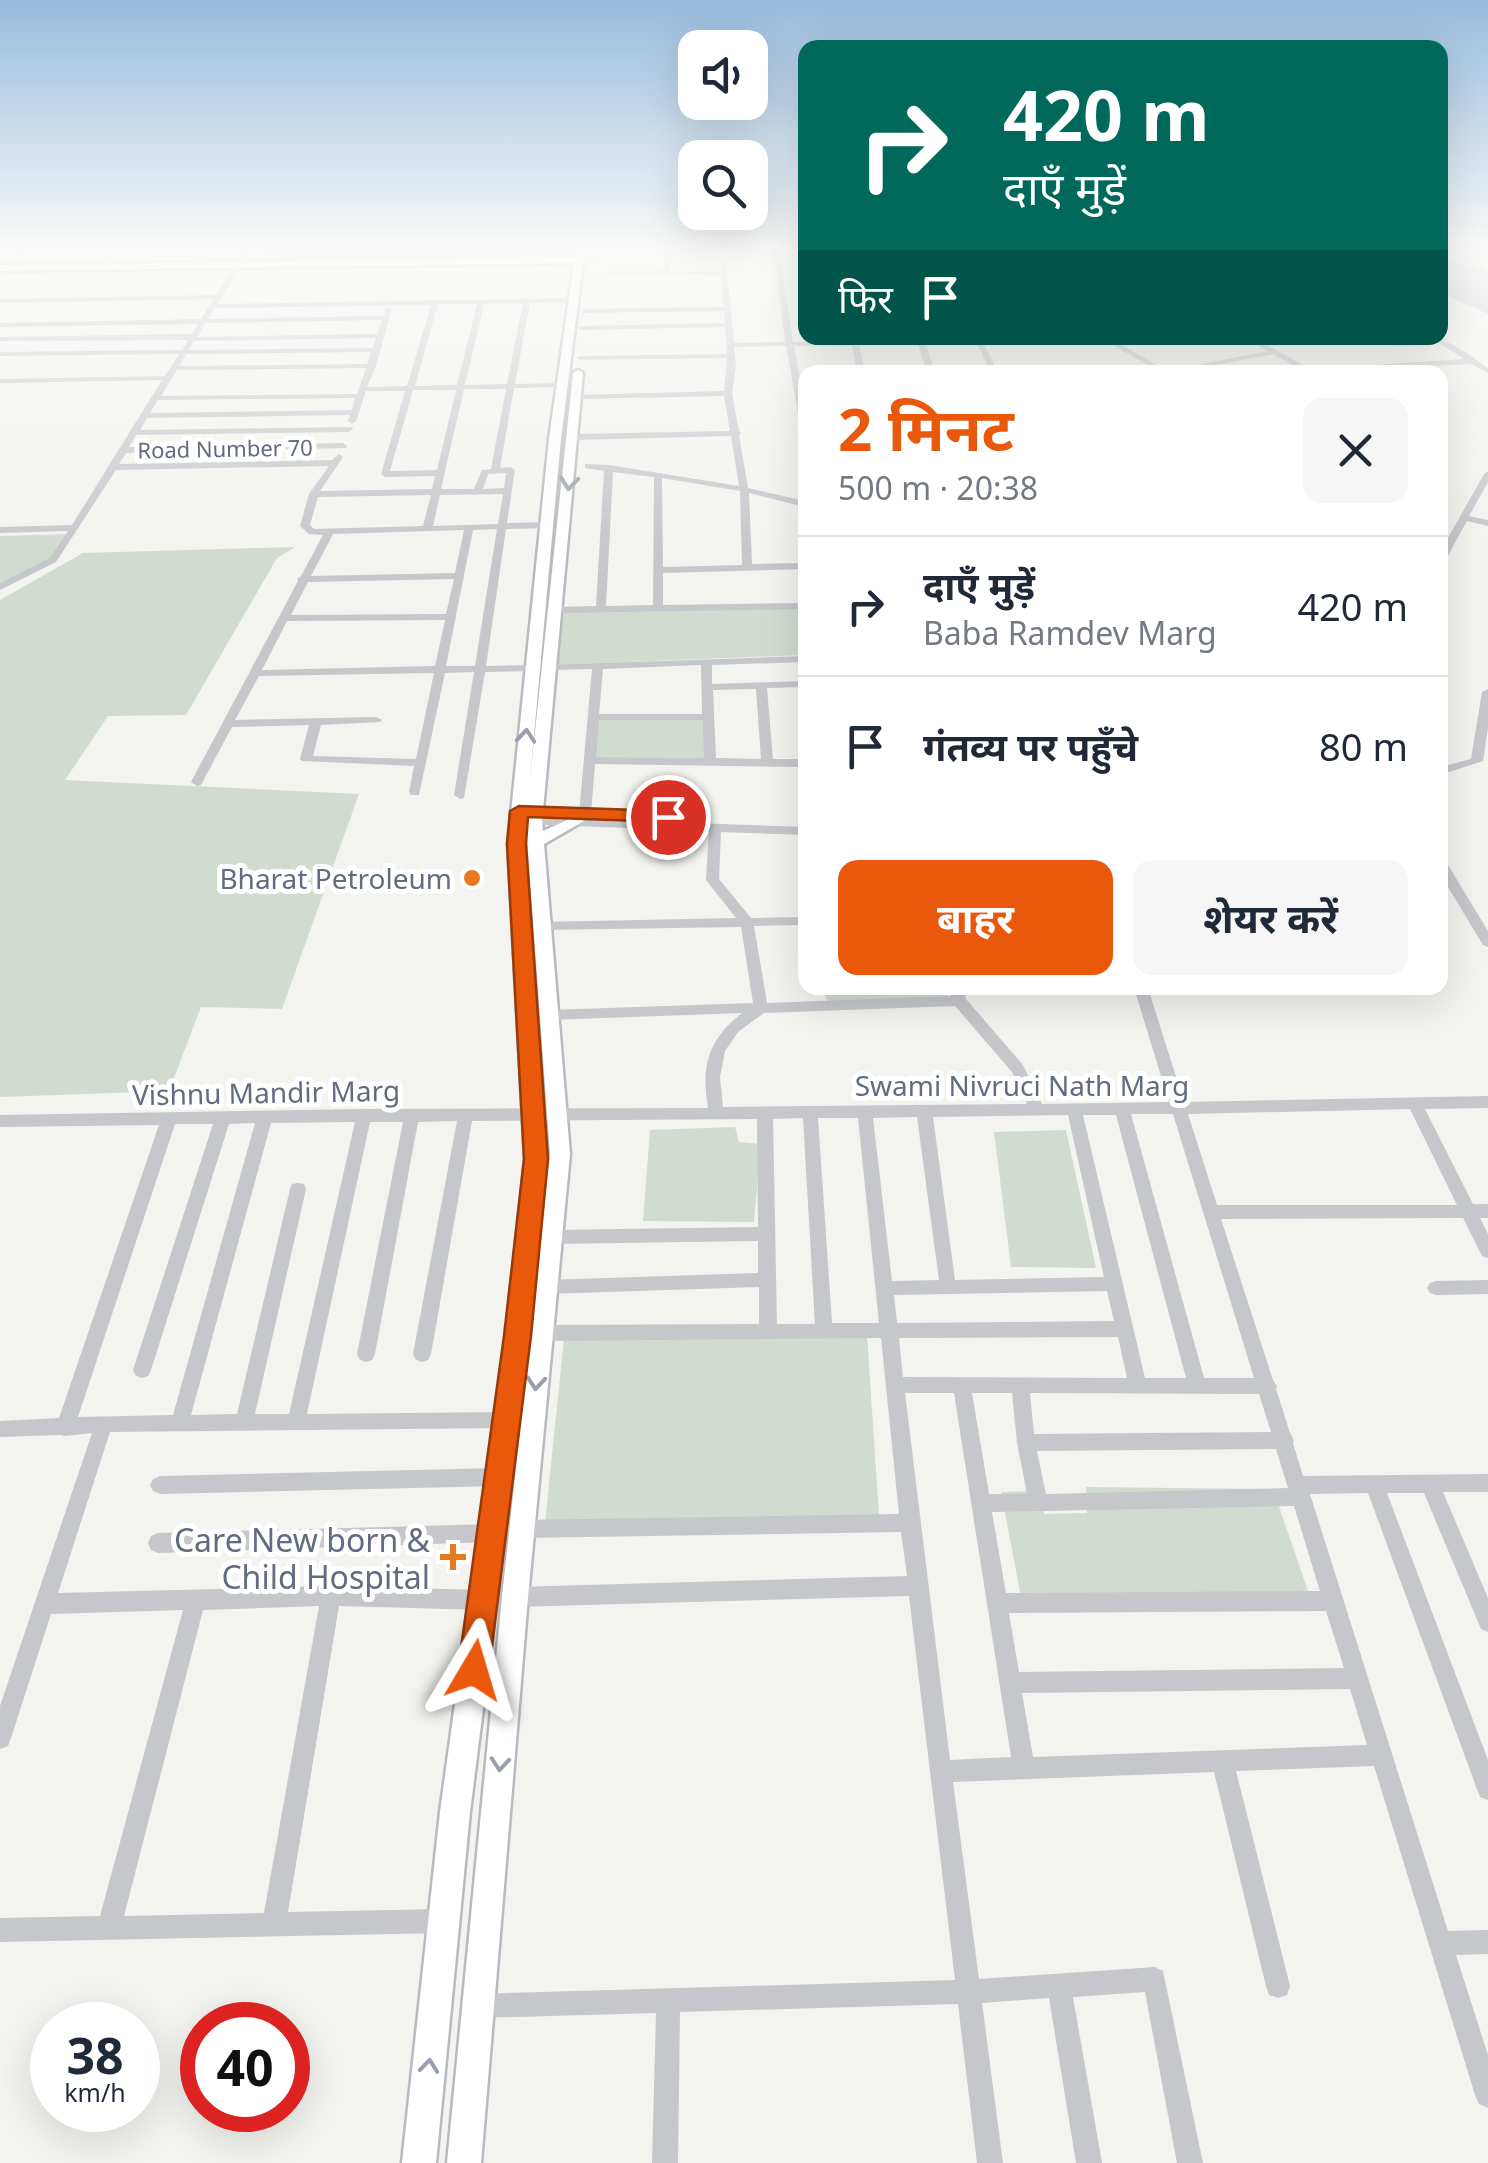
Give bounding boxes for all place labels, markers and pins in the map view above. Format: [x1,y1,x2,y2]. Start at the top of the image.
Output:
pin [626,775,711,860]
place label: Bharat Petroleum [219,859,452,897]
marker: Bharat Petroleum [461,867,483,889]
place label: Care New born & Child Hospital [174,1518,431,1598]
marker: Care New born & Child Hospital [440,1544,466,1570]

